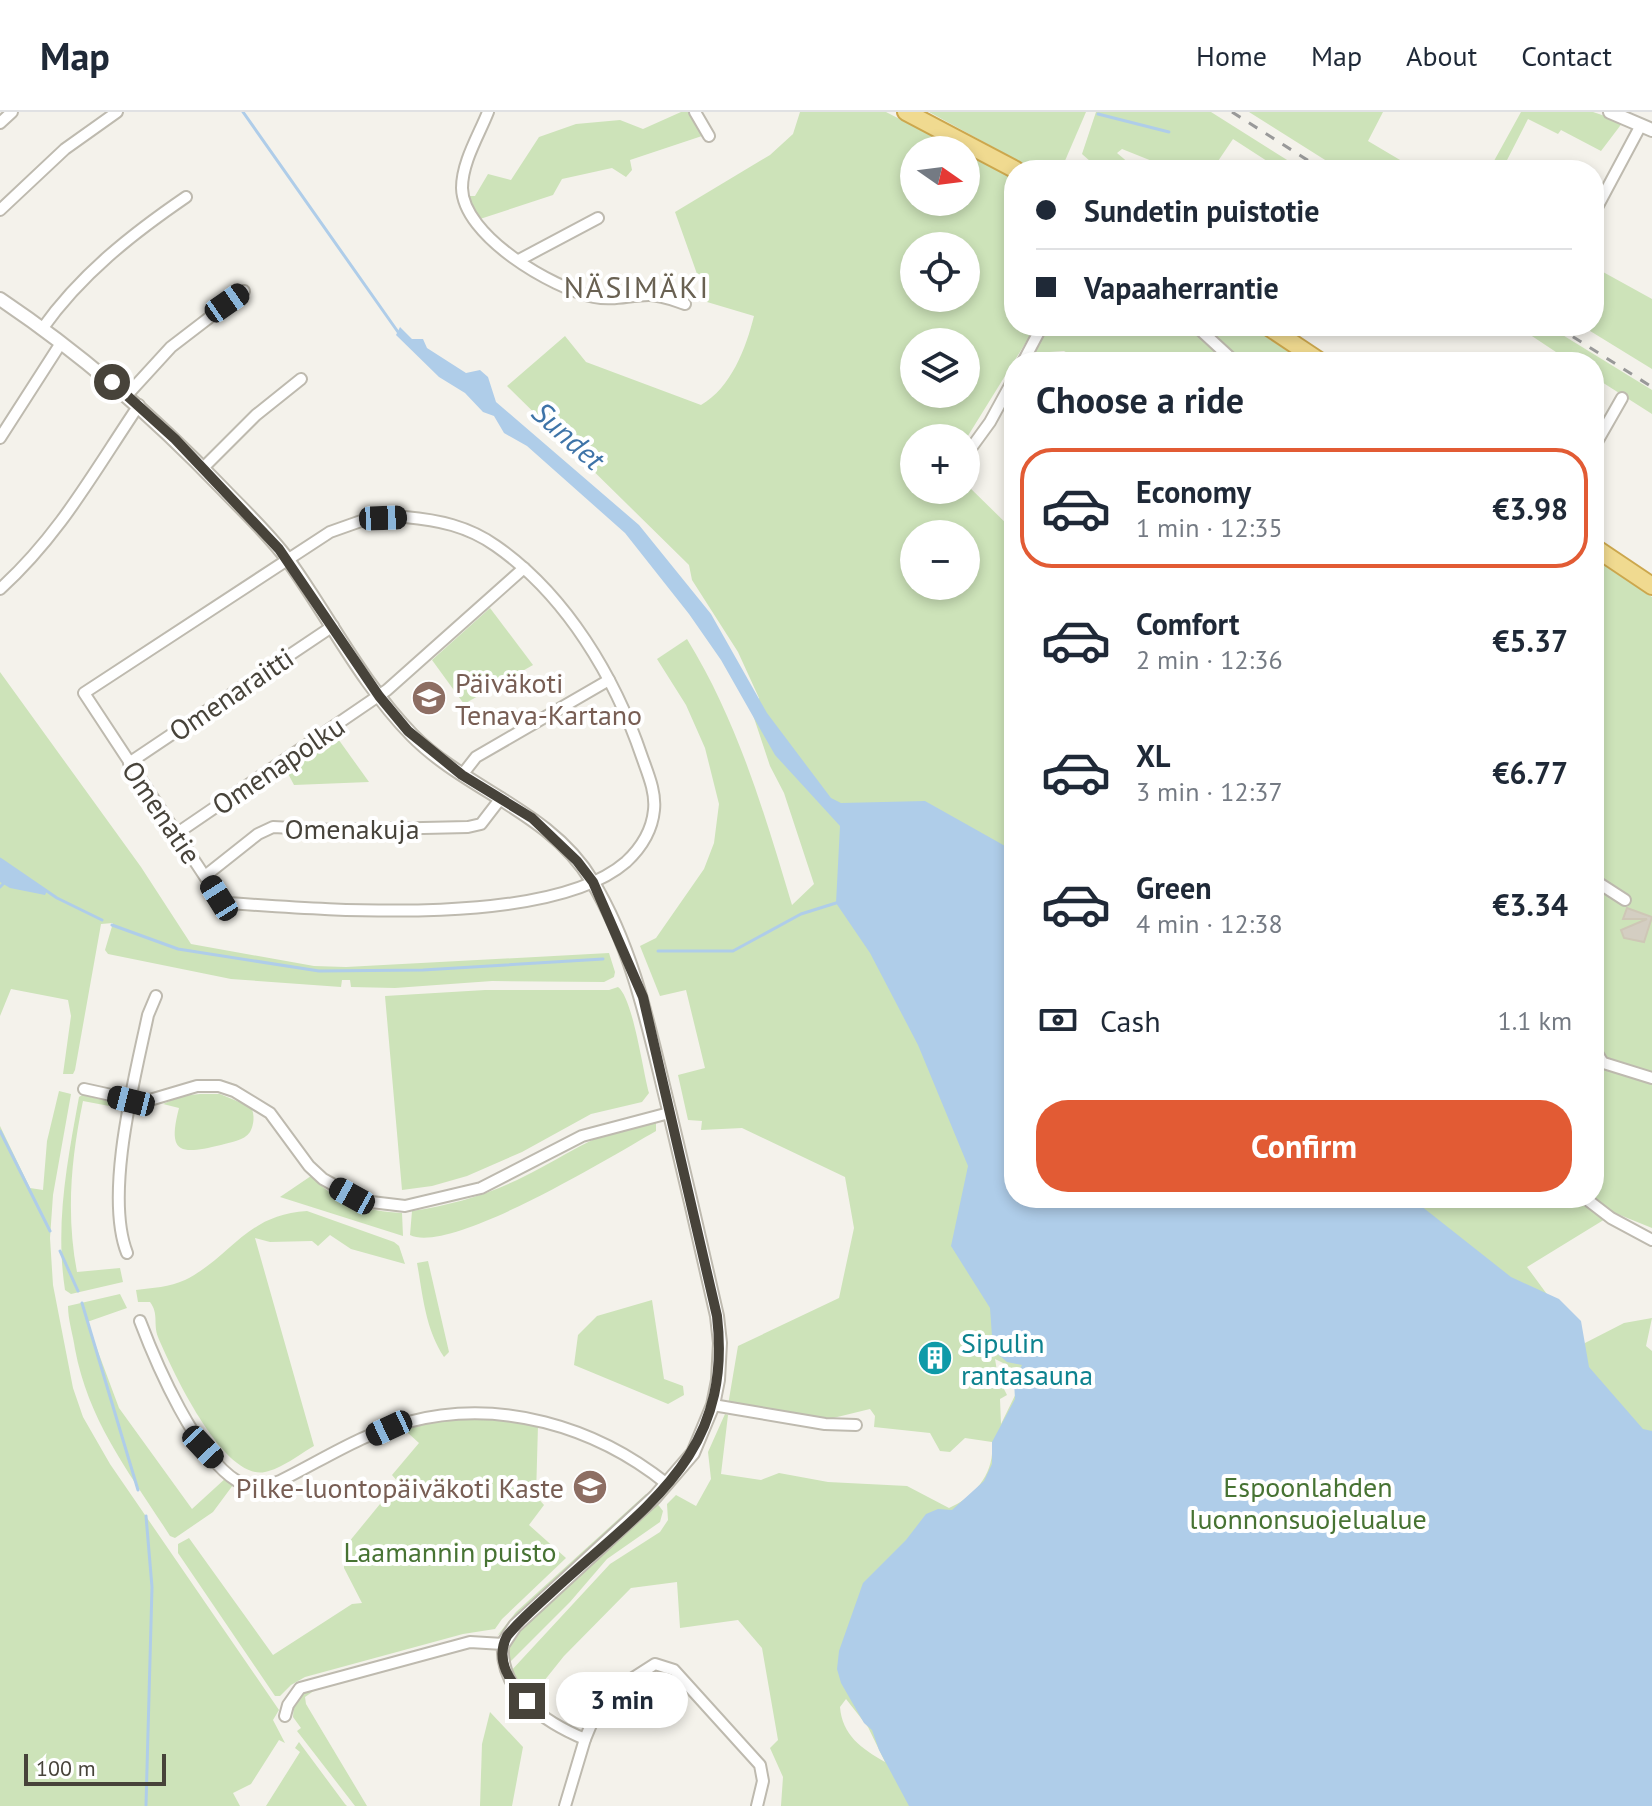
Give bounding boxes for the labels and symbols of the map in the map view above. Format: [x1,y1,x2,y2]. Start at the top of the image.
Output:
north arrow [900,136,980,216]
district label: NÄSIMÄKI [564,267,710,306]
car [200,279,254,327]
route start [94,364,130,400]
water label: Sundet [524,392,615,479]
car [359,505,407,531]
street label: Omenaraitti [161,639,301,749]
place label: Päiväkoti Tenava-Kartano [455,664,642,733]
school or university icon: Päiväkoti Tenava-Kartano [410,679,448,717]
street label: Omenapolku [205,707,351,823]
street label: Omenatie [114,753,210,871]
street label: Omenakuja [284,810,420,847]
car [196,871,242,925]
car [105,1084,157,1118]
car [325,1174,379,1218]
place label: Sipulin rantasauna [961,1324,1093,1393]
building icon: Sipulin rantasauna [916,1339,954,1377]
car [362,1407,416,1449]
car [178,1421,228,1473]
school or university icon: Pilke-luontopäiväkoti Kaste [571,1468,609,1506]
park label: Espoonlahden luonnonsuojelualue [1189,1468,1427,1537]
place label: Pilke-luontopäiväkoti Kaste [236,1469,564,1506]
park label: Laamannin puisto [344,1533,556,1570]
callout: 3 min [555,1673,687,1729]
route end [509,1683,545,1719]
scale bar [24,1750,166,1786]

